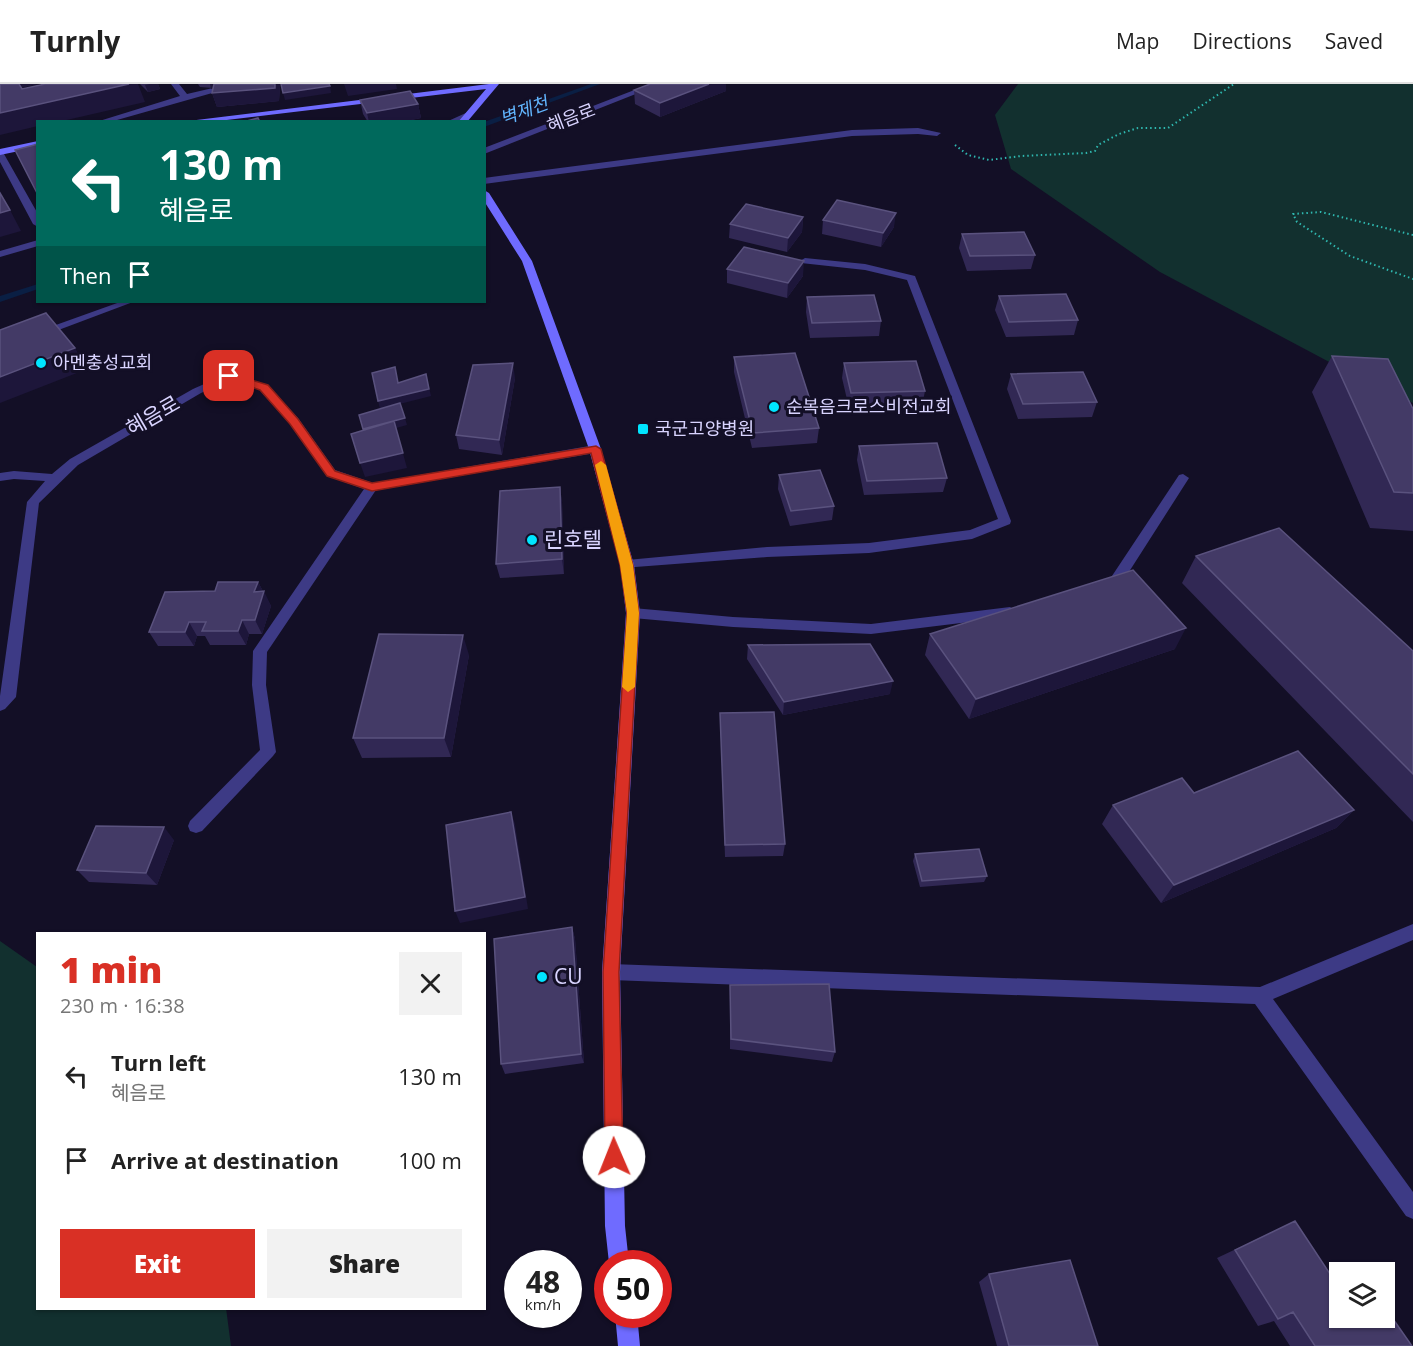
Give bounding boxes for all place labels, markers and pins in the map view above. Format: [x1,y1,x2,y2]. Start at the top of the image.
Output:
place label: 아멘충성교회 [53,350,152,374]
pin [203,350,254,401]
marker: 아멘충성교회 [34,356,48,370]
place label: 순복음크로스비전교회 [786,394,952,418]
marker: 순복음크로스비전교회 [767,400,781,414]
place label: 국군고양병원 [655,416,754,440]
marker: 국군고양병원 [636,422,650,436]
place label: 린호텔 [544,525,602,553]
marker: 린호텔 [525,533,539,547]
place label: CU [554,962,583,990]
marker: CU [535,970,549,984]

